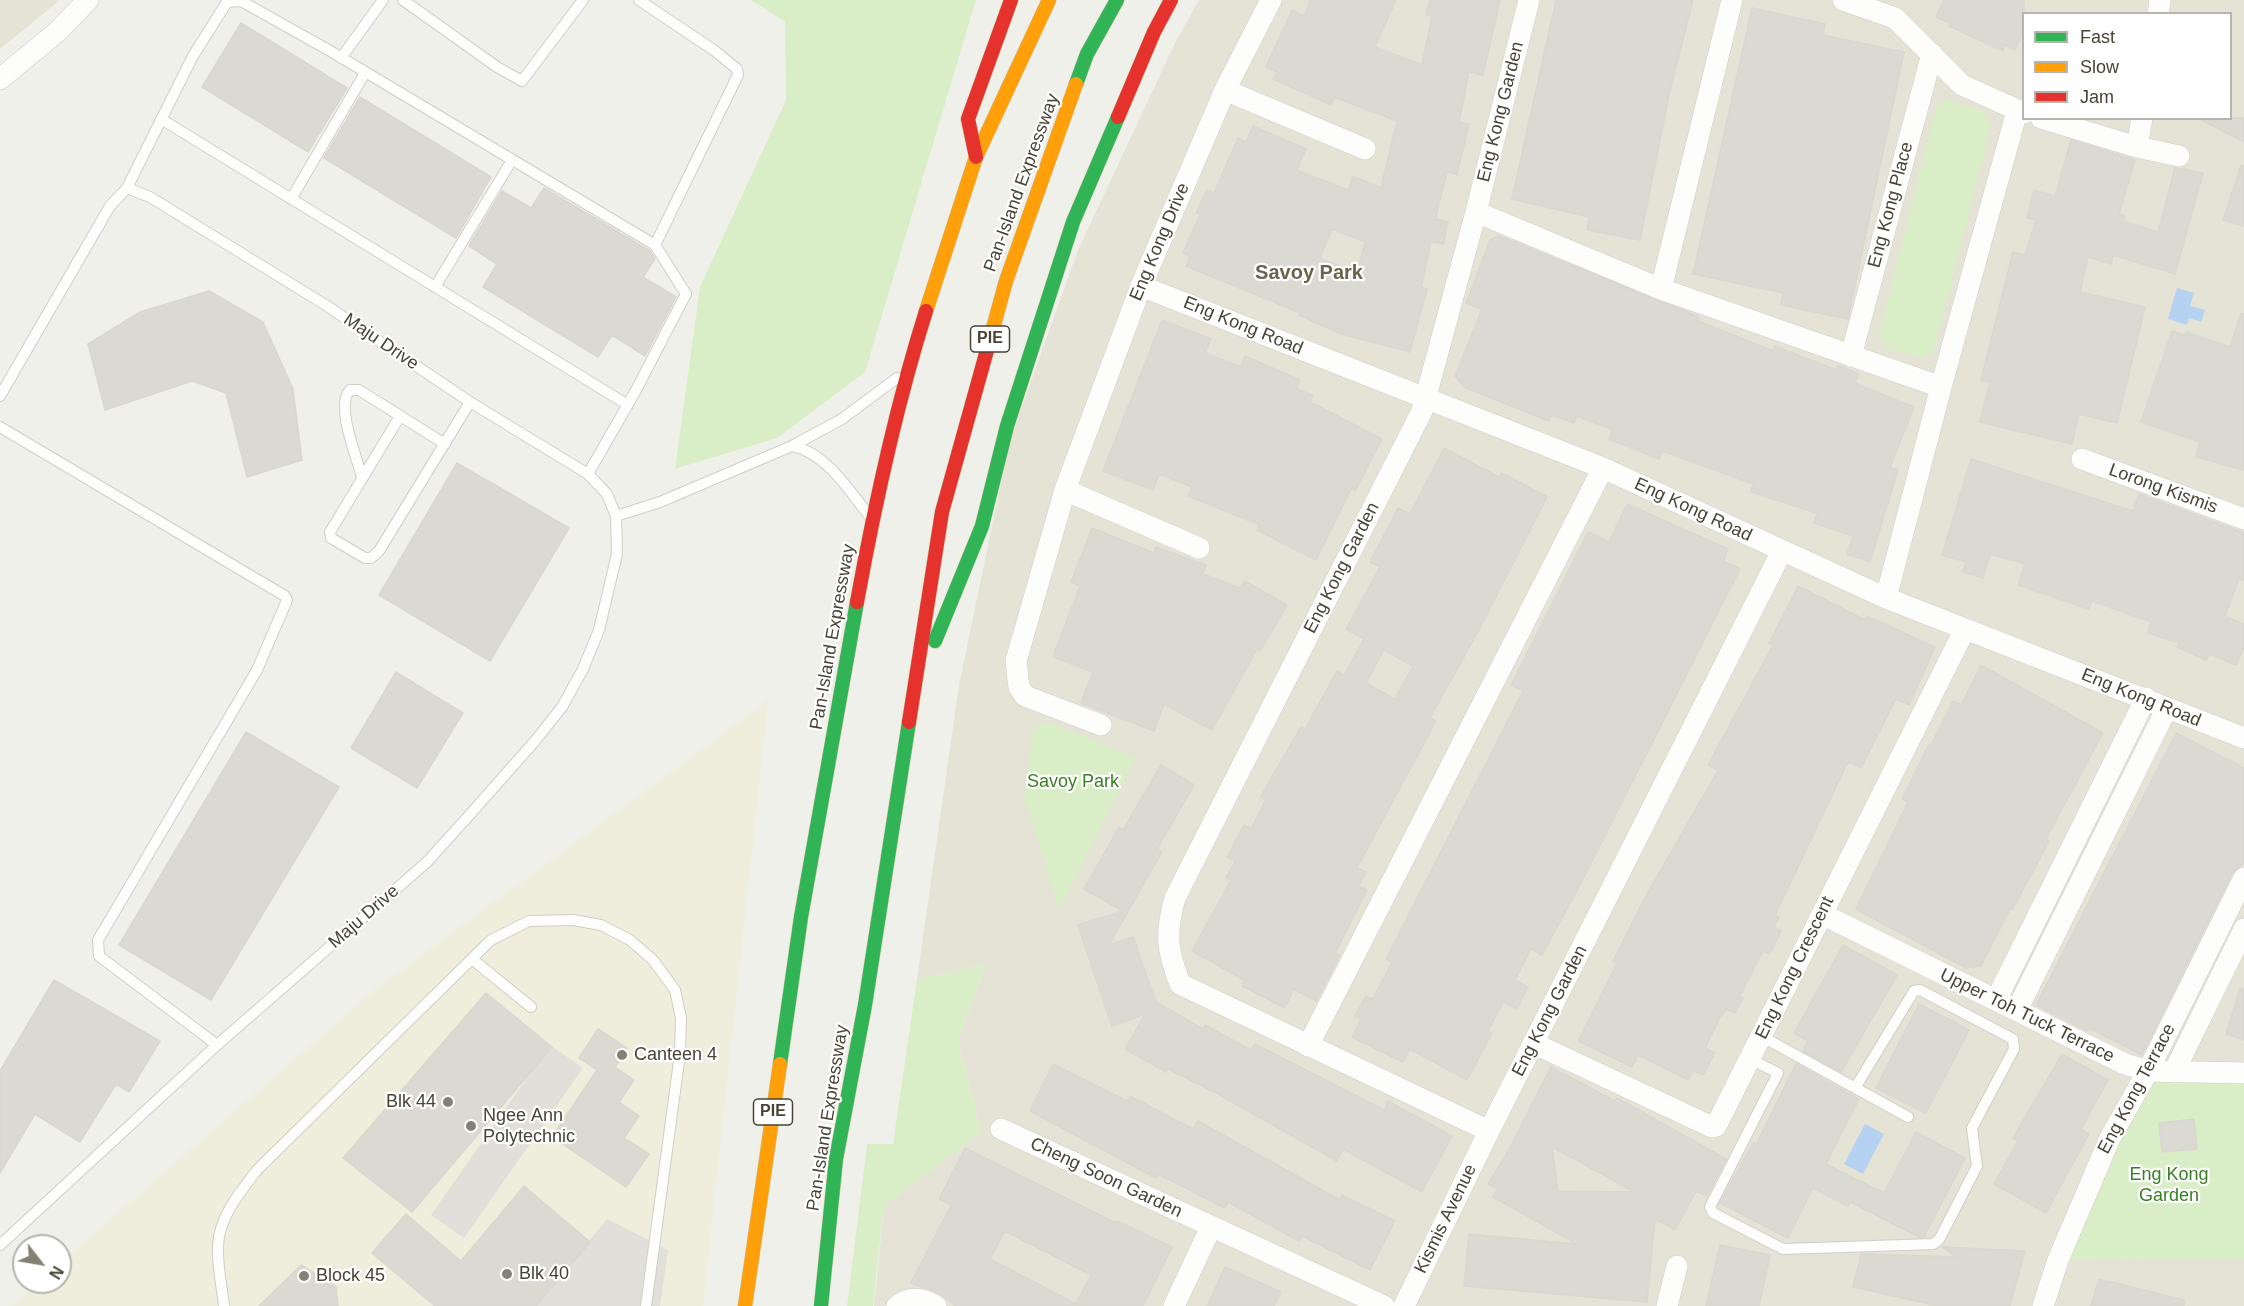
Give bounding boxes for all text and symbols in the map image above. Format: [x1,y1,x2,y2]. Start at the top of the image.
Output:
legend [2022,12,2232,120]
text: Fast [2080,27,2115,47]
street label: Eng Kong Garden [1473,39,1529,185]
text: Slow [2080,57,2119,77]
text: Jam [2080,87,2114,107]
street label: Pan-Island Expressway [980,91,1064,275]
street label: Eng Kong Place [1864,140,1918,270]
street label: Eng Kong Drive [1125,180,1195,304]
district label: Savoy Park [1255,261,1363,285]
street label: Eng Kong Road [1180,292,1306,360]
street label: Maju Drive [339,309,423,375]
road number: PIE [970,326,1010,352]
street label: Lorong Kismis [2106,459,2220,519]
street label: Eng Kong Road [1631,473,1755,547]
street label: Eng Kong Garden [1300,499,1384,637]
street label: Pan-Island Expressway [806,543,860,731]
street label: Eng Kong Road [2078,664,2204,732]
park label: Savoy Park [1027,771,1119,793]
street label: Maju Drive [324,881,404,953]
street label: Eng Kong Crescent [1751,893,1839,1043]
street label: Eng Kong Garden [1508,942,1592,1080]
street label: Upper Toh Tuck Terrace [1936,964,2118,1068]
street label: Eng Kong Terrace [2094,1020,2180,1158]
street label: Pan-Island Expressway [803,1023,853,1213]
place label: Canteen 4 [634,1044,717,1066]
marker: Canteen 4 [615,1048,629,1062]
place label: Blk 44 [386,1091,436,1113]
marker: Blk 44 [441,1095,455,1109]
road number: PIE [754,1099,792,1125]
place label: Ngee Ann Polytechnic [483,1105,575,1148]
marker: Ngee Ann Polytechnic [464,1119,478,1133]
street label: Cheng Soon Garden [1027,1133,1185,1223]
street label: Kismis Avenue [1410,1161,1482,1277]
park label: Eng Kong Garden [2129,1164,2209,1206]
north arrow [12,1234,72,1294]
text: N [46,1263,66,1282]
place label: Blk 40 [519,1263,569,1285]
place label: Block 45 [316,1265,385,1287]
marker: Blk 40 [500,1267,514,1281]
marker: Block 45 [297,1269,311,1283]

